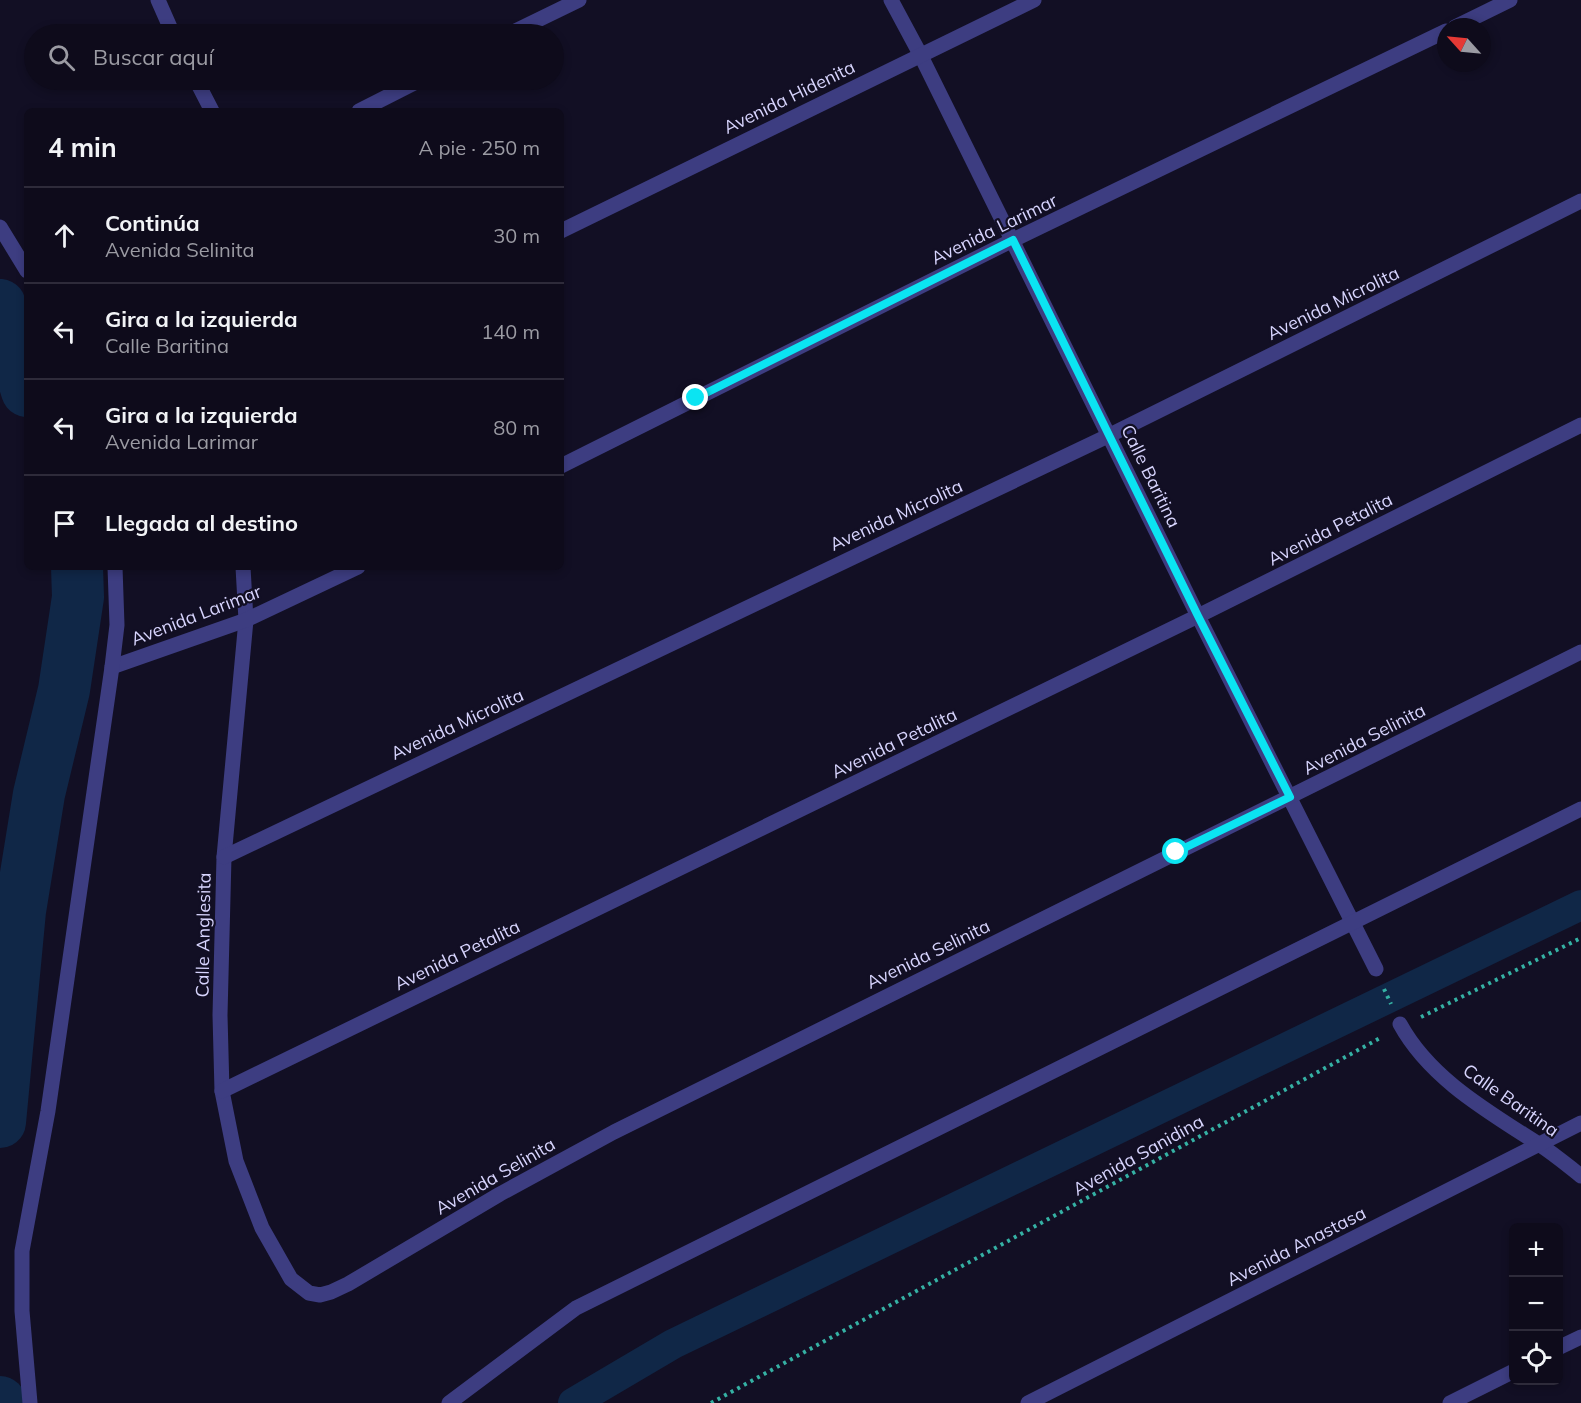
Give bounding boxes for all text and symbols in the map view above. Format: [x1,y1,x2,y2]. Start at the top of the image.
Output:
north arrow [1437,18,1491,72]
search box [24,24,564,90]
icon: search [45,41,78,74]
text: Buscar aquí [93,43,214,71]
street label: Avenida Hidenita [719,55,859,139]
text: 4 min [48,131,117,164]
text: A pie · 250 m [419,135,540,160]
street label: Avenida Larimar [927,188,1061,270]
text: Continúa [105,209,200,237]
icon: ahead [48,219,81,252]
text: 30 m [493,223,540,248]
text: Avenida Selinita [105,237,255,262]
street label: Avenida Microlita [1263,261,1403,345]
text: Gira a la izquierda [105,305,298,333]
icon: left [48,315,81,348]
text: 140 m [481,319,540,344]
text: Calle Baritina [105,333,229,358]
route end [682,384,708,410]
text: Gira a la izquierda [105,401,298,429]
icon: left [48,411,81,444]
text: 80 m [493,415,540,440]
street label: Calle Baritina [1116,421,1186,531]
text: Avenida Larimar [105,429,258,454]
street label: Avenida Microlita [826,474,966,556]
street label: Avenida Petalita [1264,488,1396,570]
icon: arrive [48,507,81,540]
text: Llegada al destino [105,509,298,537]
street label: Avenida Larimar [128,579,265,650]
street label: Avenida Microlita [387,683,527,765]
street label: Avenida Selinita [1299,698,1429,780]
street label: Avenida Petalita [827,703,961,783]
route start [1162,838,1188,864]
street label: Calle Anglesita [190,872,216,998]
street label: Avenida Selinita [862,914,994,994]
street label: Avenida Petalita [390,915,524,995]
street label: Calle Baritina [1459,1059,1563,1141]
street label: Avenida Sanidina [1068,1109,1208,1201]
street label: Avenida Selinita [431,1132,559,1220]
street label: Avenida Anastasa [1222,1201,1370,1291]
map controls [1509,1223,1563,1385]
button: + [1509,1223,1563,1277]
button: − [1509,1277,1563,1331]
button: locate [1509,1331,1563,1385]

